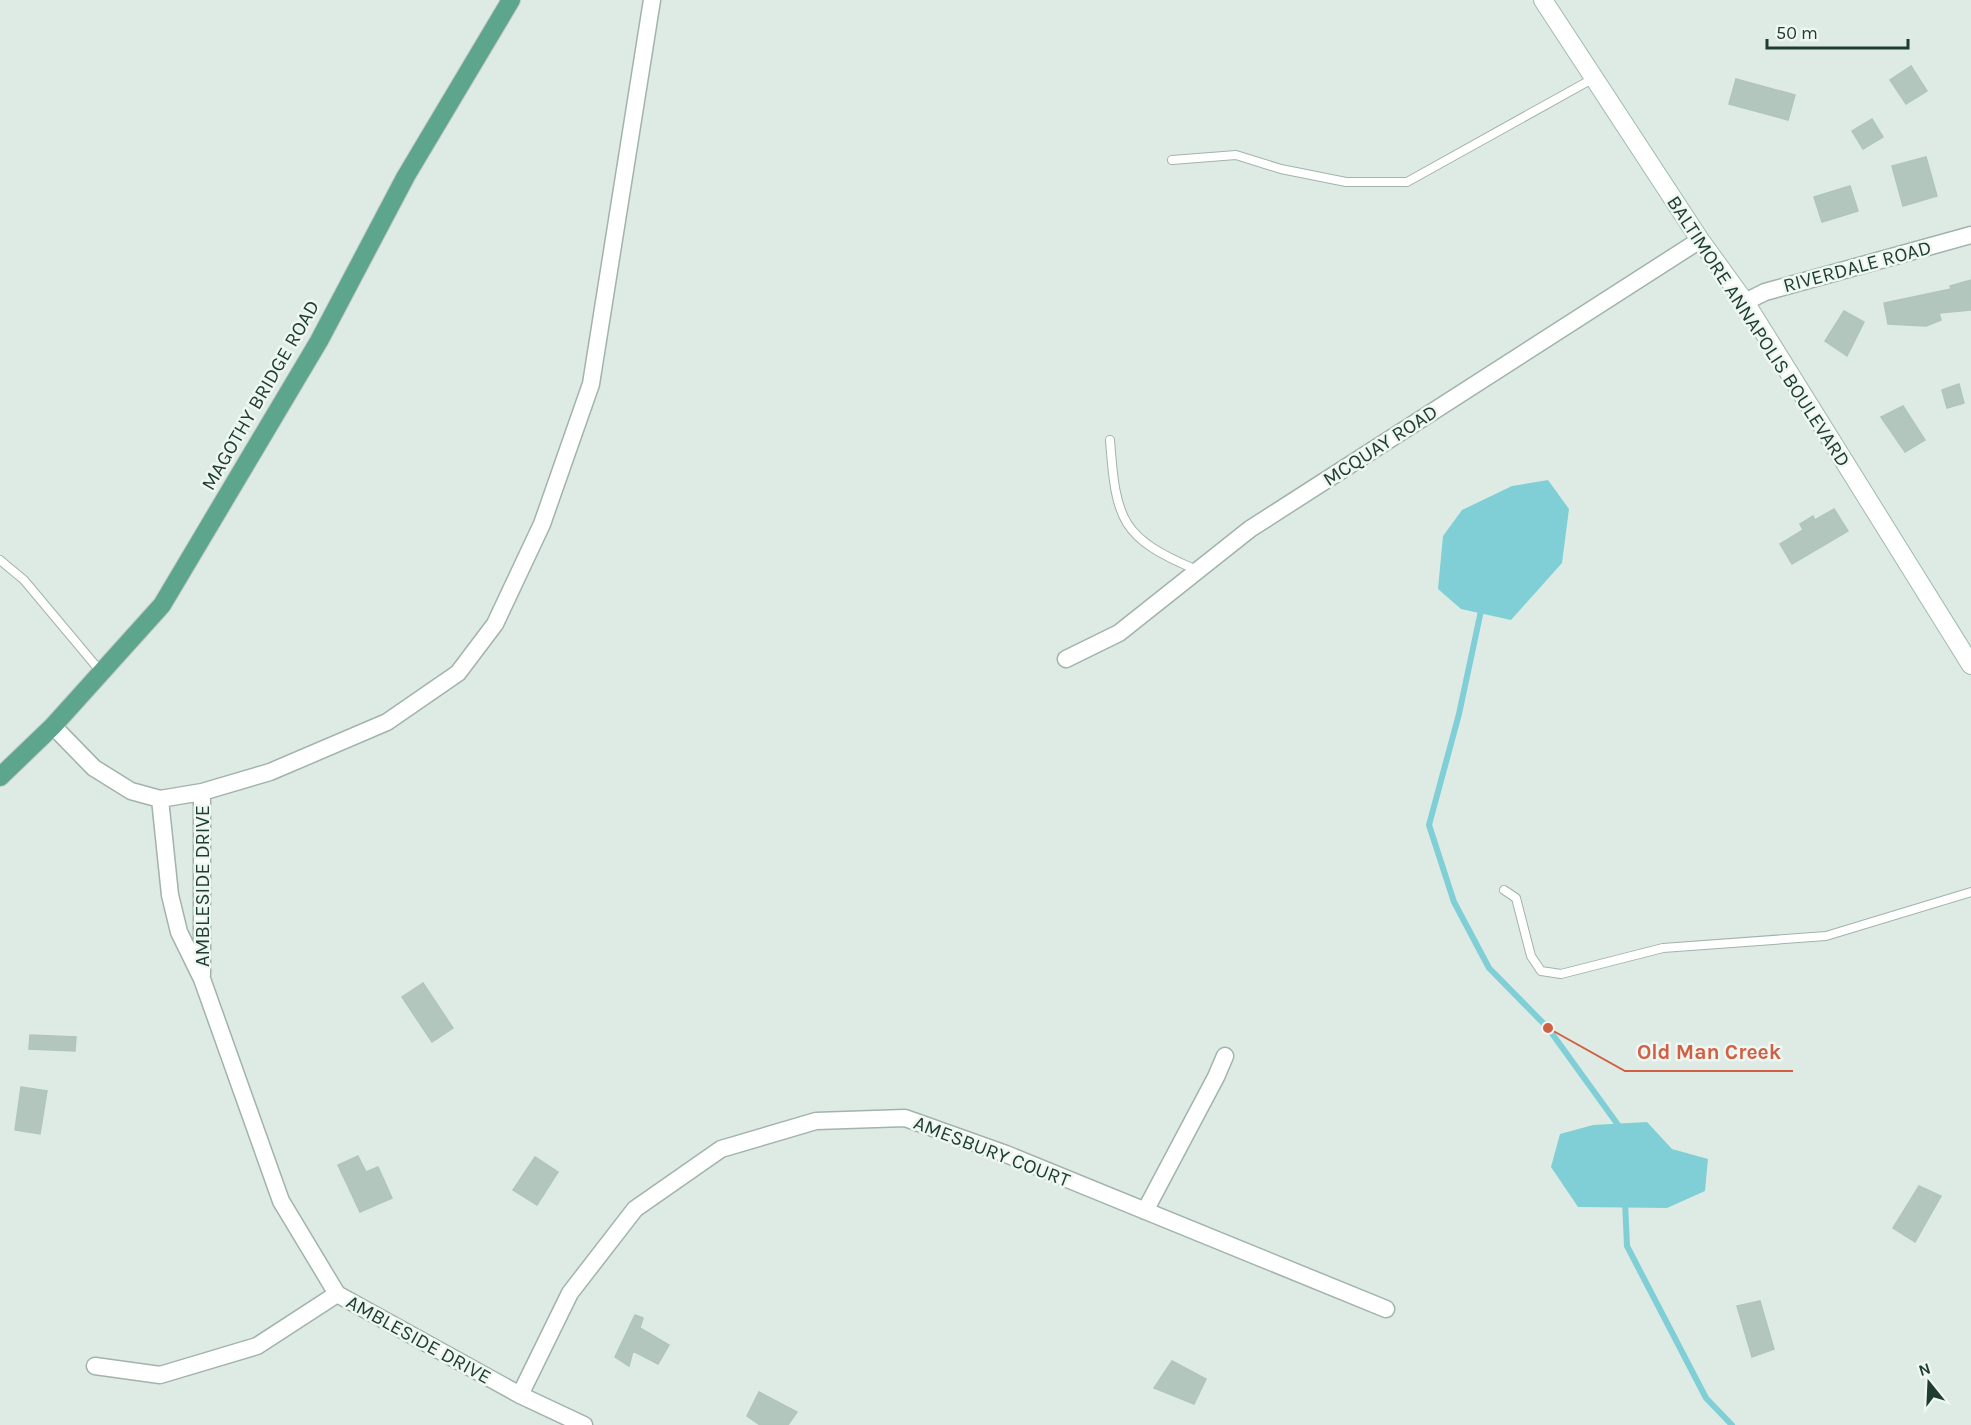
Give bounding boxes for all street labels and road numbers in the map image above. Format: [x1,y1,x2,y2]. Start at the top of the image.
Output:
street label: BALTIMORE ANNAPOLIS BOULEVARD [1662,191,1855,471]
street label: RIVERDALE ROAD [1781,236,1934,297]
street label: MAGOTHY BRIDGE ROAD [197,296,324,494]
street label: MCQUAY ROAD [1319,400,1442,491]
street label: AMBLESIDE DRIVE [191,805,214,967]
street label: AMESBURY COURT [910,1111,1073,1192]
street label: AMBLESIDE DRIVE [342,1290,495,1389]

